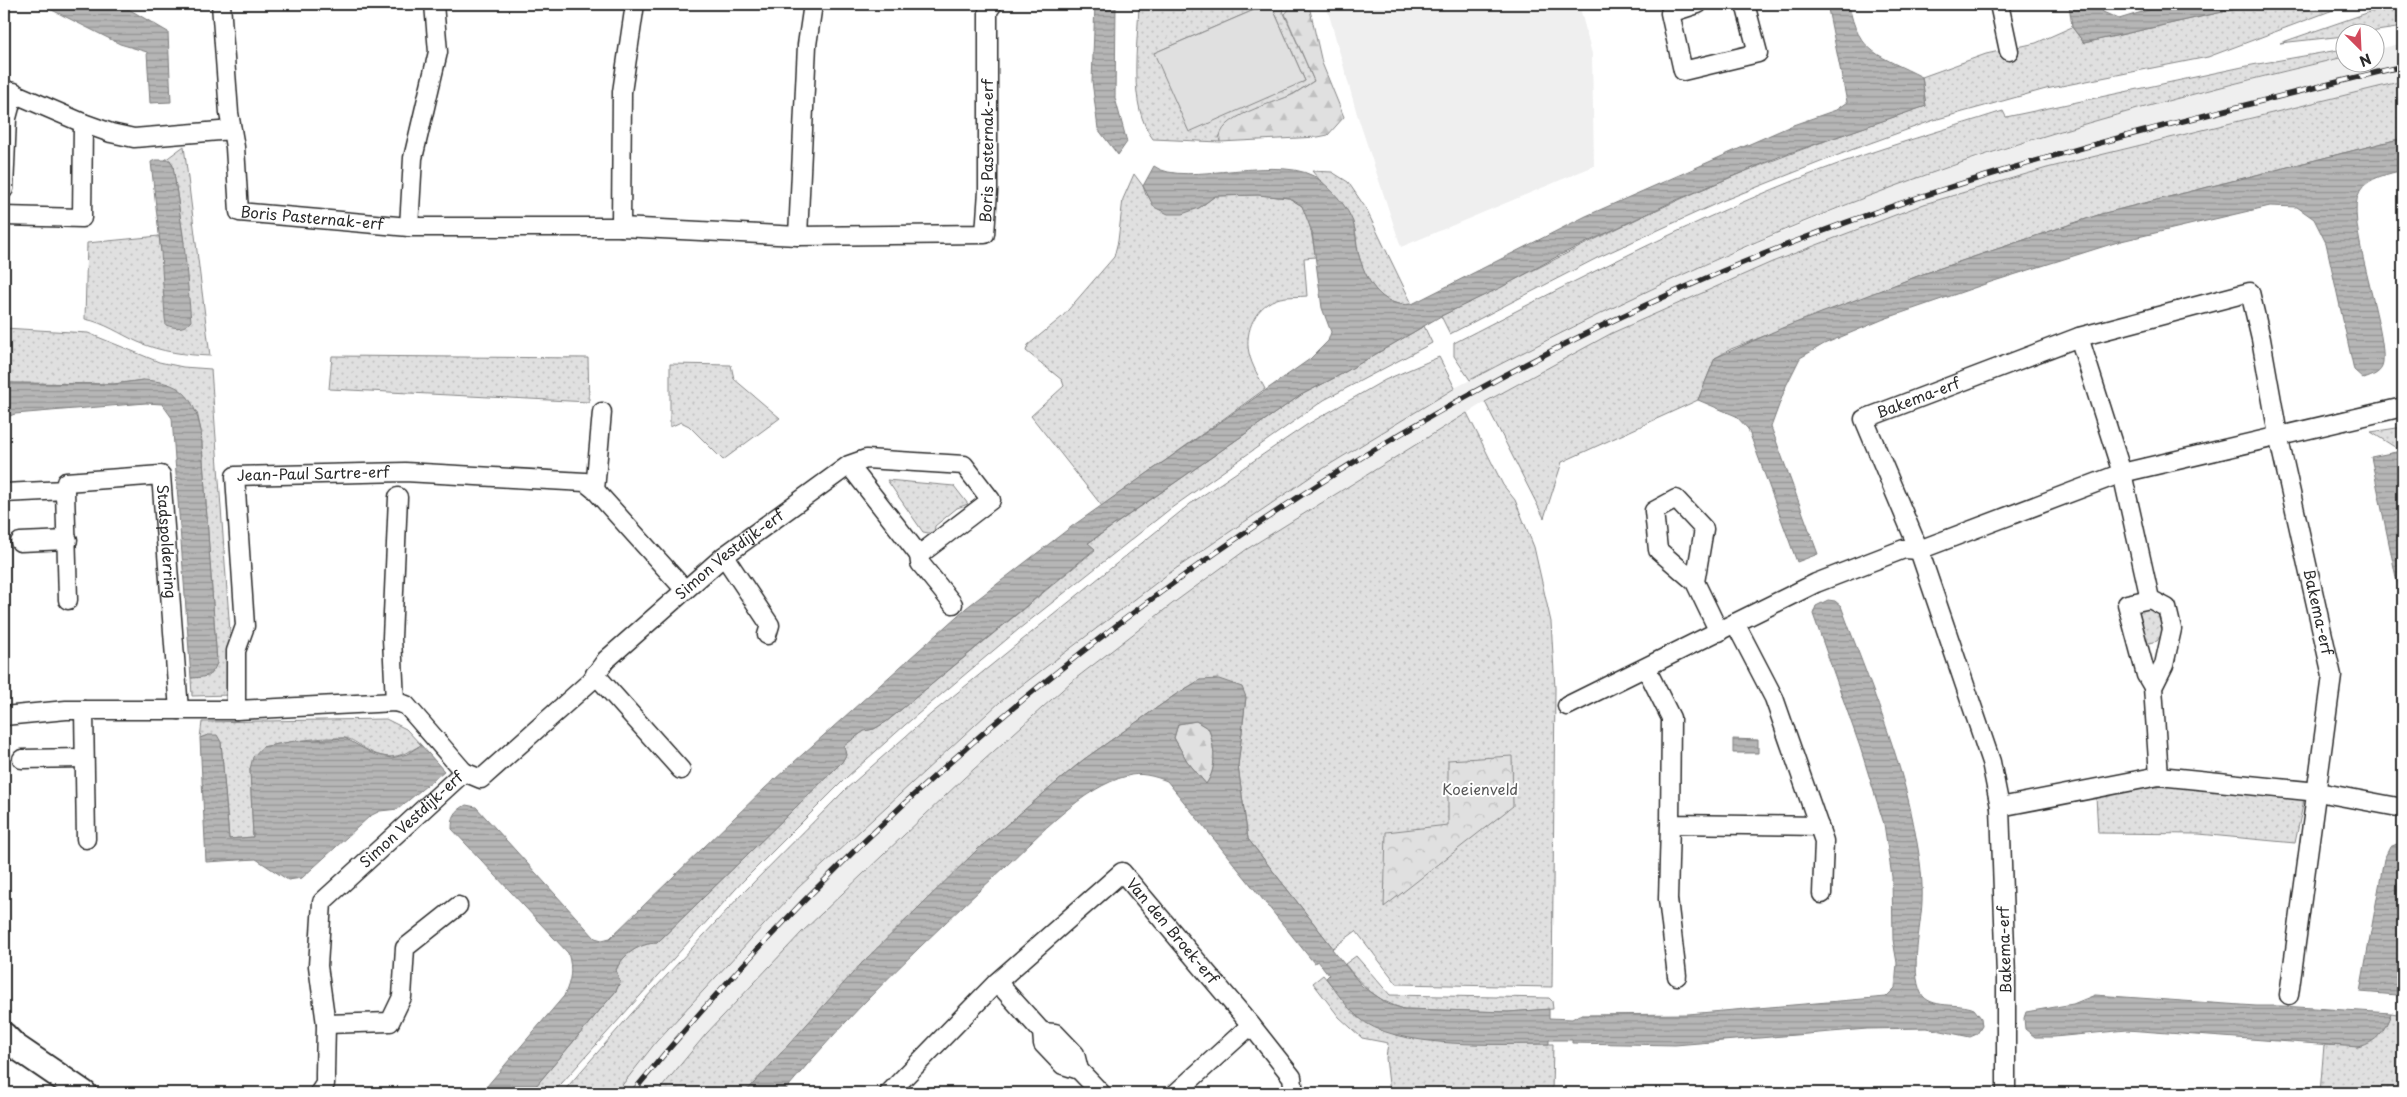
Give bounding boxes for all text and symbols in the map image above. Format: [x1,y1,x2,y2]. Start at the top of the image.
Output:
north arrow [2334,22,2384,72]
text: N [2356,48,2375,72]
street label: Boris Pasternak-erf [973,78,998,223]
street label: Boris Pasternak-erf [239,199,385,235]
street label: Bakema-erf [1873,370,1964,423]
street label: Jean-Paul Sartre-erf [236,459,390,486]
street label: Stadspolderring [152,483,183,599]
street label: Simon Vestdijk-erf [669,503,789,604]
street label: Bakema-erf [2298,566,2340,658]
street label: Simon Vestdijk-erf [354,765,468,872]
park label: Koeienveld [1442,777,1518,800]
street label: Van den Broek-erf [1122,872,1225,989]
street label: Bakema-erf [1990,905,2017,994]

